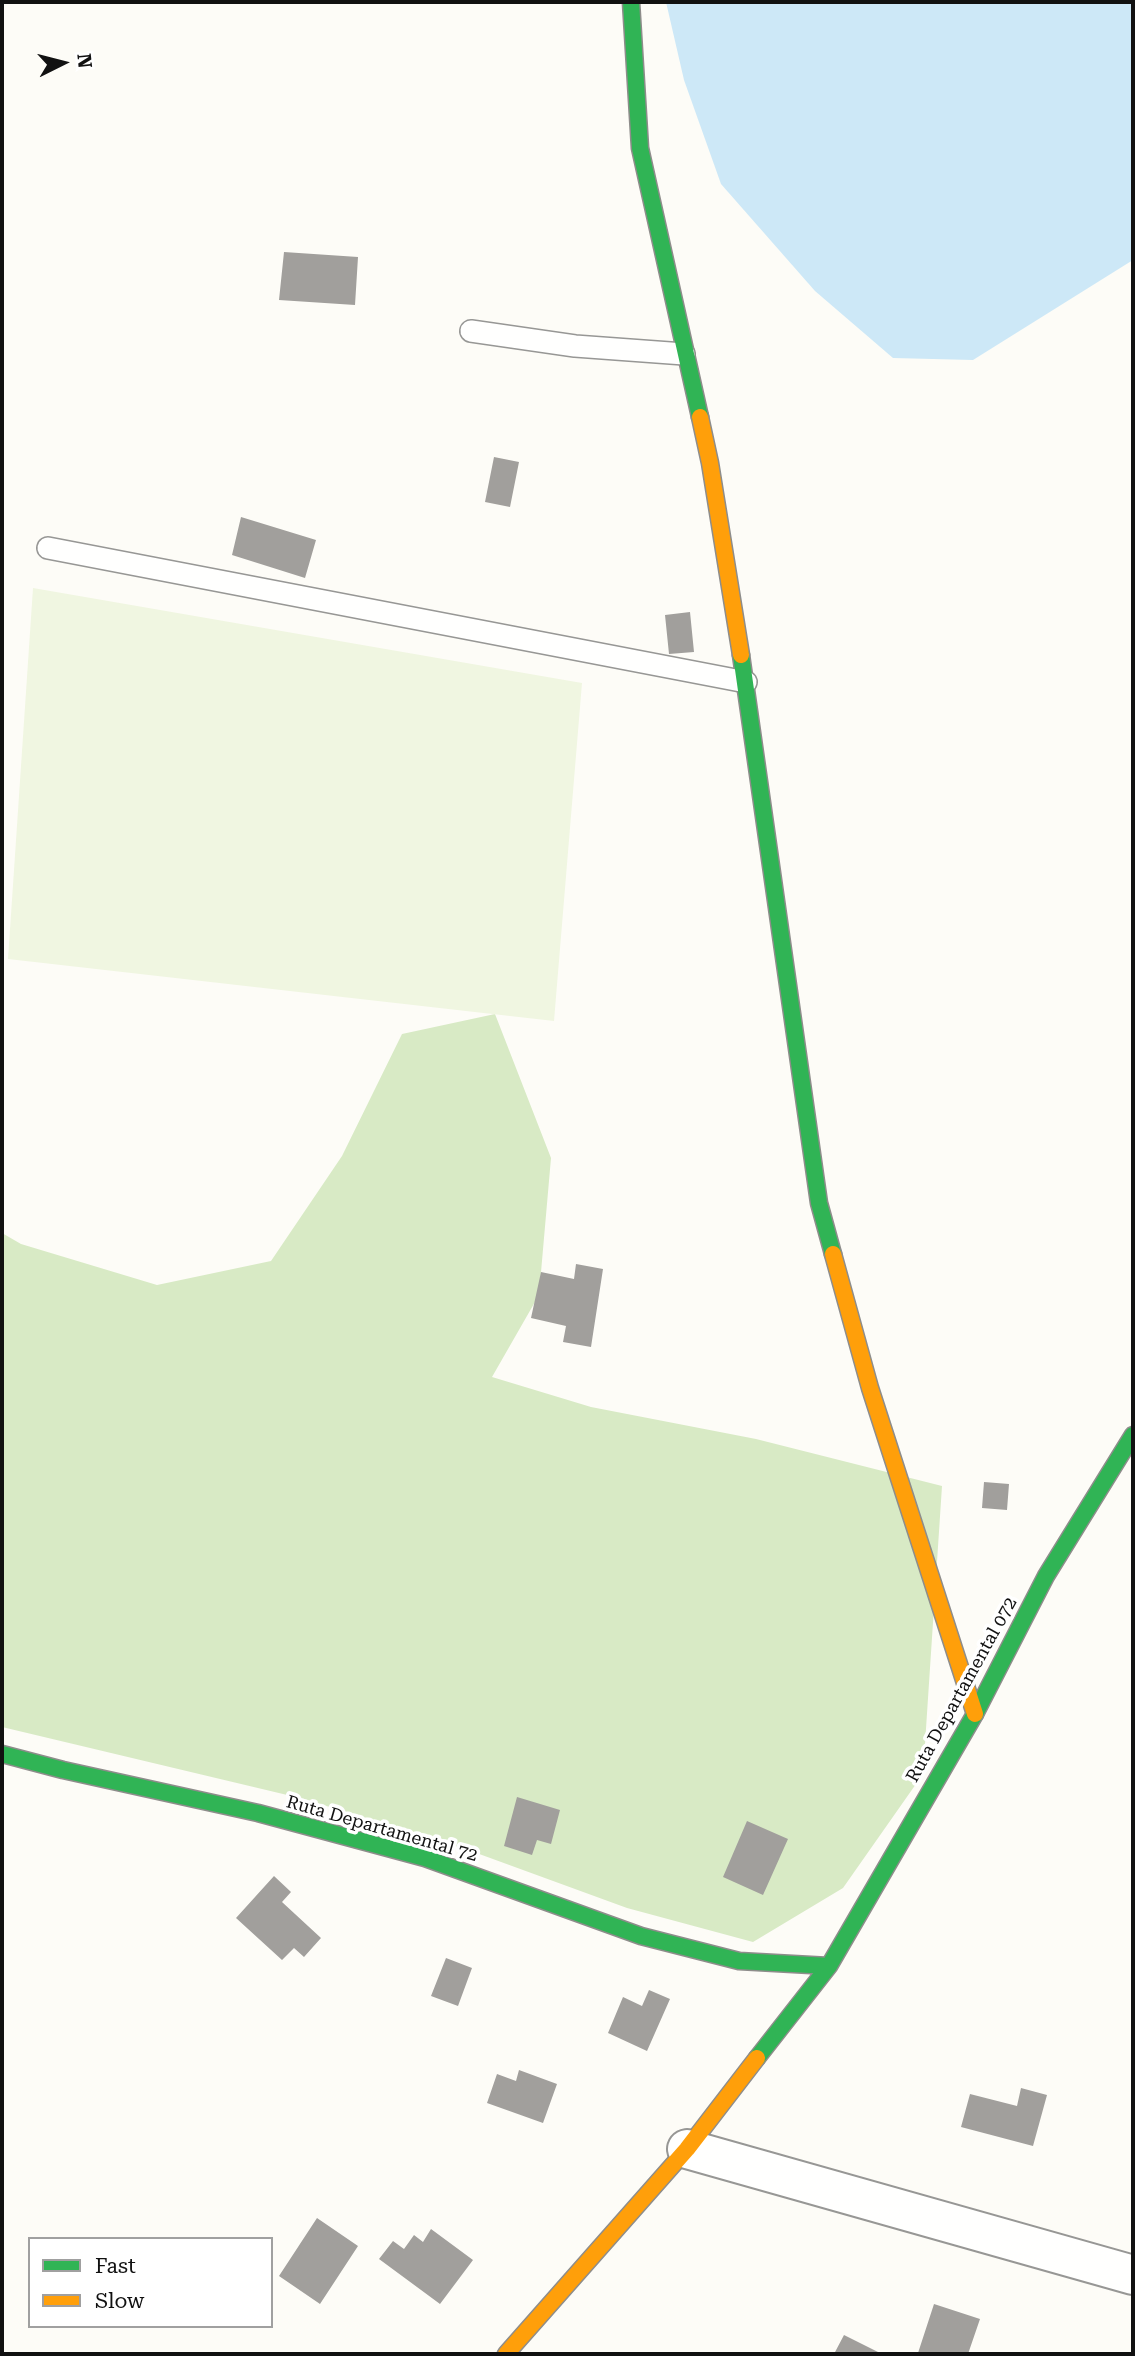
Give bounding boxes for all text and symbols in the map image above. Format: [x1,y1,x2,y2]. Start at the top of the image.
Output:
north arrow [28,28,98,98]
text: N [72,52,97,69]
street label: Ruta Departamental 072 [902,1594,1022,1786]
street label: Ruta Departamental 72 [284,1791,480,1867]
legend [28,2237,273,2328]
text: Fast [95,2254,136,2278]
text: Slow [95,2289,144,2313]

